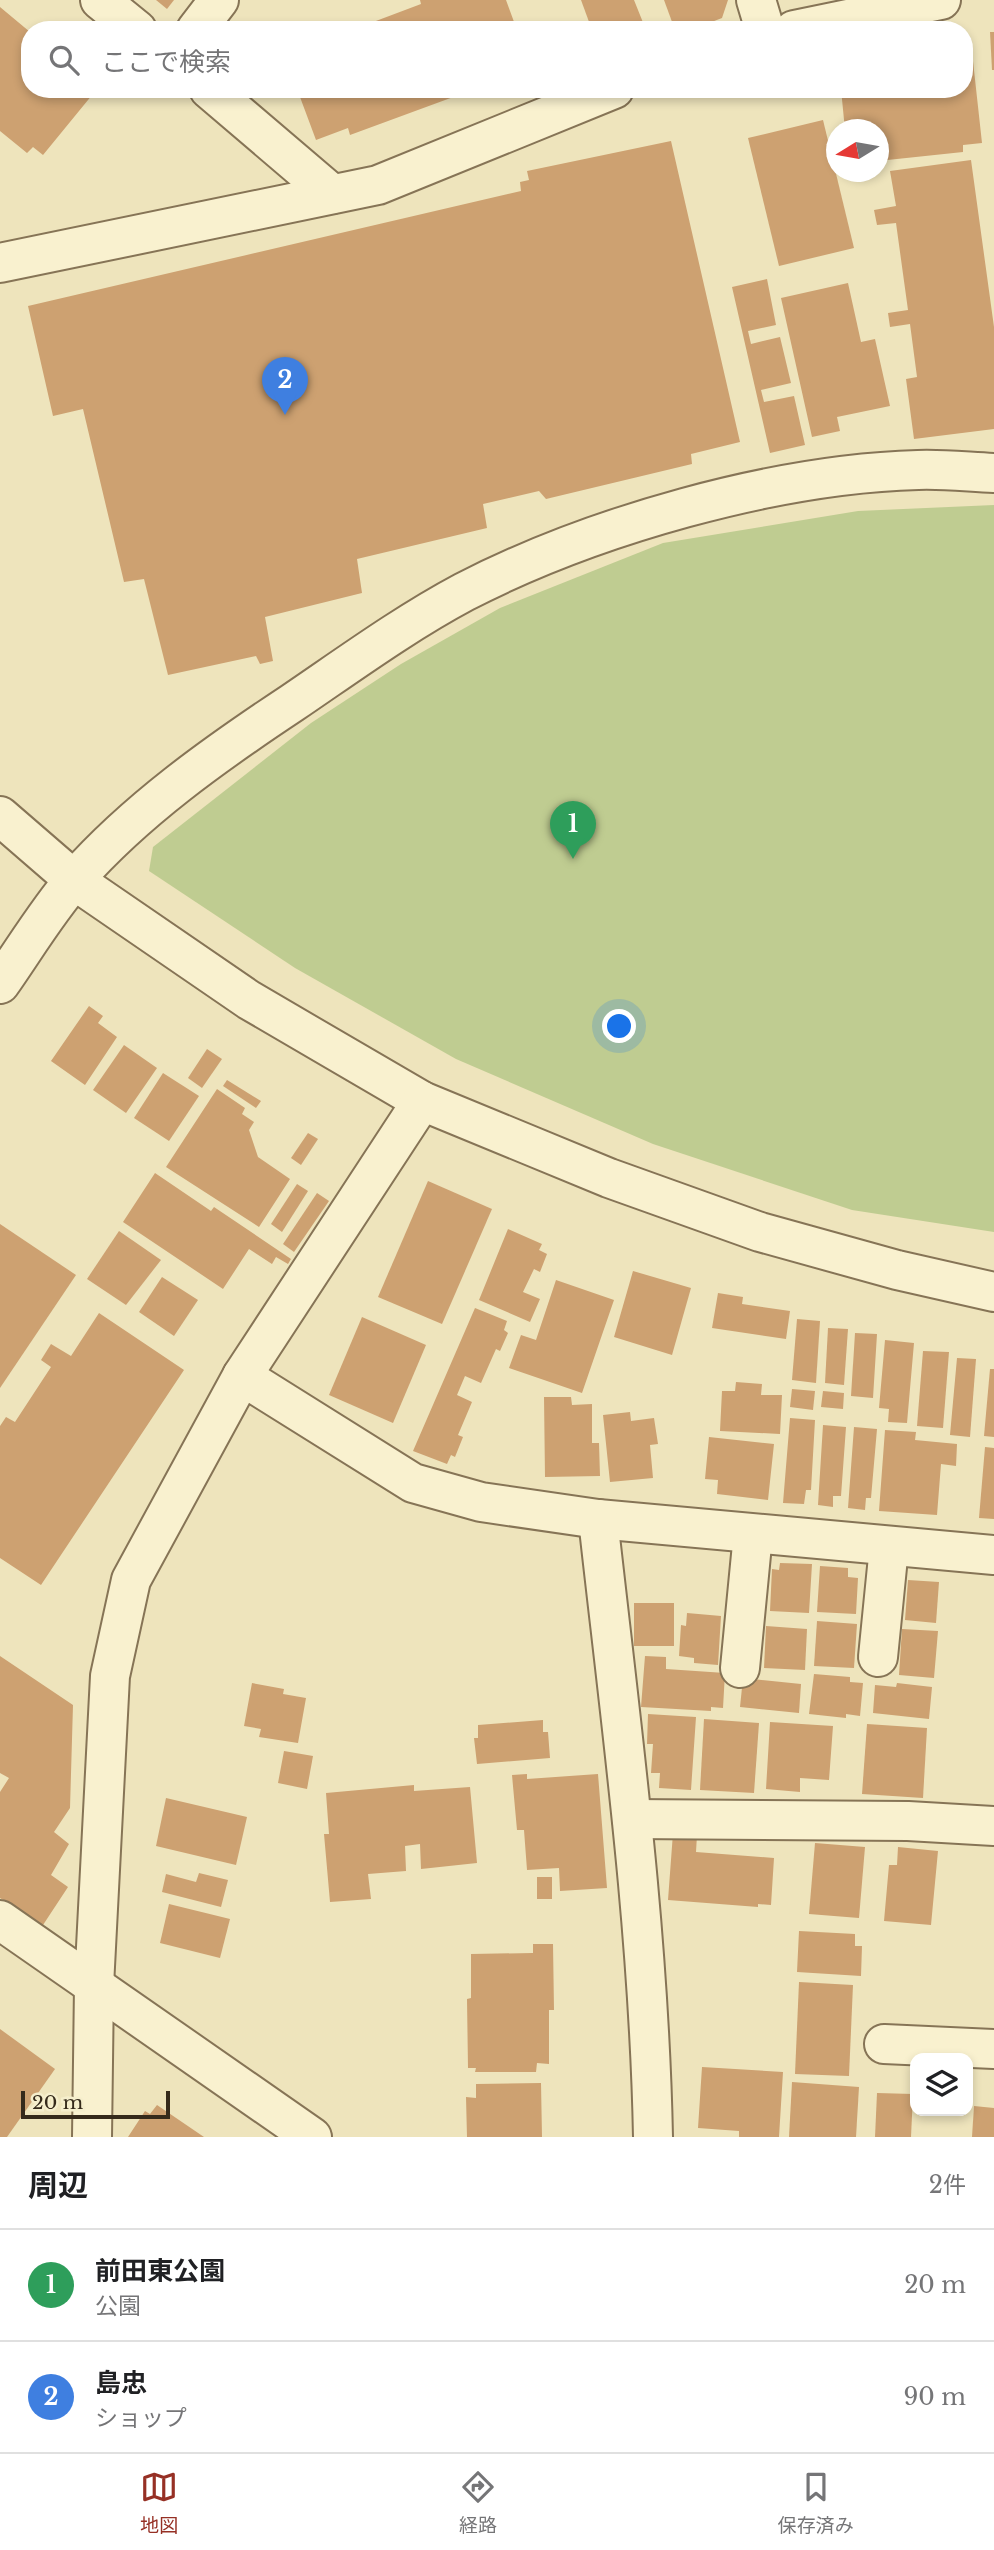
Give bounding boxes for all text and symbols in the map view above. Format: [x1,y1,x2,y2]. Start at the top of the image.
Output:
search box [21,21,973,98]
icon: search [45,41,83,79]
text: ここで検索 [101,46,231,78]
north arrow [826,119,889,182]
pin: 2 [262,357,308,415]
pin: 1 [550,801,596,859]
your location [602,1009,636,1043]
map controls [910,2053,973,2116]
button: layers [910,2053,973,2116]
scale bar [21,2088,170,2120]
text: 20 m [32,2091,83,2114]
text: 周辺 [28,2167,88,2204]
text: 2件 [929,2171,966,2199]
text: 前田東公園 [95,2255,225,2287]
text: 1 [46,2271,56,2299]
text: 20 m [904,2271,966,2299]
text: 公園 [95,2292,141,2320]
text: 島忠 [95,2367,147,2399]
text: 2 [44,2383,58,2411]
text: 90 m [904,2383,966,2411]
text: ショップ [95,2404,187,2432]
tab: 地図 [140,2468,178,2537]
tab: 経路 [459,2468,497,2537]
tab: 保存済み [778,2468,854,2537]

